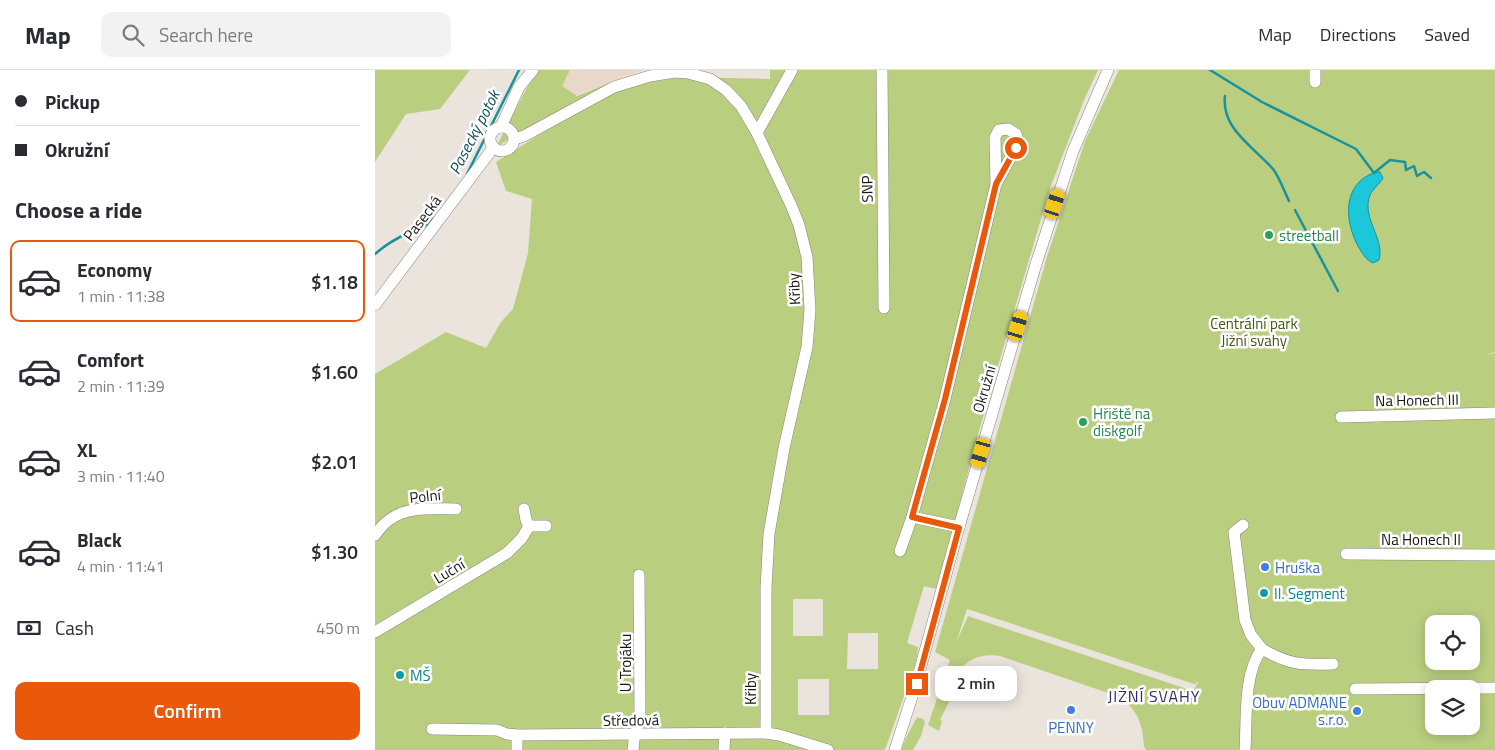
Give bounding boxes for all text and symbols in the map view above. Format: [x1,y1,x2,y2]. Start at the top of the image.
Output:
search box [101,12,451,57]
text: Map [25,17,71,53]
text: Search here [159,20,253,49]
icon: search [119,21,147,49]
text: Map [1258,21,1292,48]
text: Directions [1320,21,1396,48]
text: Saved [1424,21,1470,48]
water label: Pasecký potok [443,84,506,178]
text: Pickup [45,87,100,116]
text: Okružní [45,135,109,164]
route start [1005,137,1027,159]
street label: SNP [855,175,879,203]
car [1043,187,1066,221]
street label: Pasecká [397,190,447,246]
text: Choose a ride [15,193,142,227]
place label: streetball [1279,224,1339,247]
marker: streetball [1263,229,1275,241]
text: Economy [77,255,152,284]
icon: car [17,259,62,304]
text: $1.18 [311,267,358,296]
street label: Křiby [782,272,806,306]
text: 1 min · 11:38 [77,284,165,308]
car [1006,309,1029,343]
park label: Centrální park Jižní svahy [1210,312,1298,352]
text: Comfort [77,345,144,374]
icon: car [17,349,62,394]
text: $1.60 [311,357,358,386]
street label: Okružní [966,361,1002,415]
text: 2 min · 11:39 [77,374,165,398]
street label: Na Honech III [1375,388,1459,412]
place label: Hřiště na diskgolf [1093,402,1151,442]
marker: Hřiště na diskgolf [1077,416,1089,428]
text: XL [77,435,97,464]
car [969,437,992,469]
icon: car [17,439,62,484]
text: $2.01 [311,447,358,476]
text: 3 min · 11:40 [77,464,165,488]
street label: Polní [408,483,444,509]
text: Black [77,525,122,554]
street label: Na Honech II [1381,528,1461,551]
icon: car [17,529,62,574]
text: $1.30 [311,537,358,566]
street label: Luční [429,552,471,589]
text: 4 min · 11:41 [77,554,165,578]
place label: Hruška [1275,556,1320,579]
marker: Hruška [1259,561,1271,573]
place label: II. Segment [1274,582,1345,605]
marker: II. Segment [1258,587,1270,599]
text: Cash [55,613,94,642]
icon: cash [15,614,43,642]
map controls [1425,615,1480,735]
button: locate [1425,615,1480,670]
text: 450 m [316,616,360,640]
street label: U Trojáku [614,634,637,692]
place label: MŠ [410,664,431,687]
callout: 2 min [935,666,1017,702]
marker: MŠ [394,669,406,681]
text: 2 min [957,671,995,695]
street label: Křiby [739,673,762,705]
route end [906,673,928,695]
button: layers [1425,680,1480,735]
button: Confirm [15,682,360,740]
district label: JIŽNÍ SVAHY [1108,684,1200,708]
place label: Obuv ADMANE s.r.o. [1252,691,1347,731]
marker: PENNY [1065,704,1077,716]
marker: Obuv ADMANE s.r.o. [1351,705,1363,717]
street label: Středová [603,708,660,732]
place label: PENNY [1048,716,1094,739]

